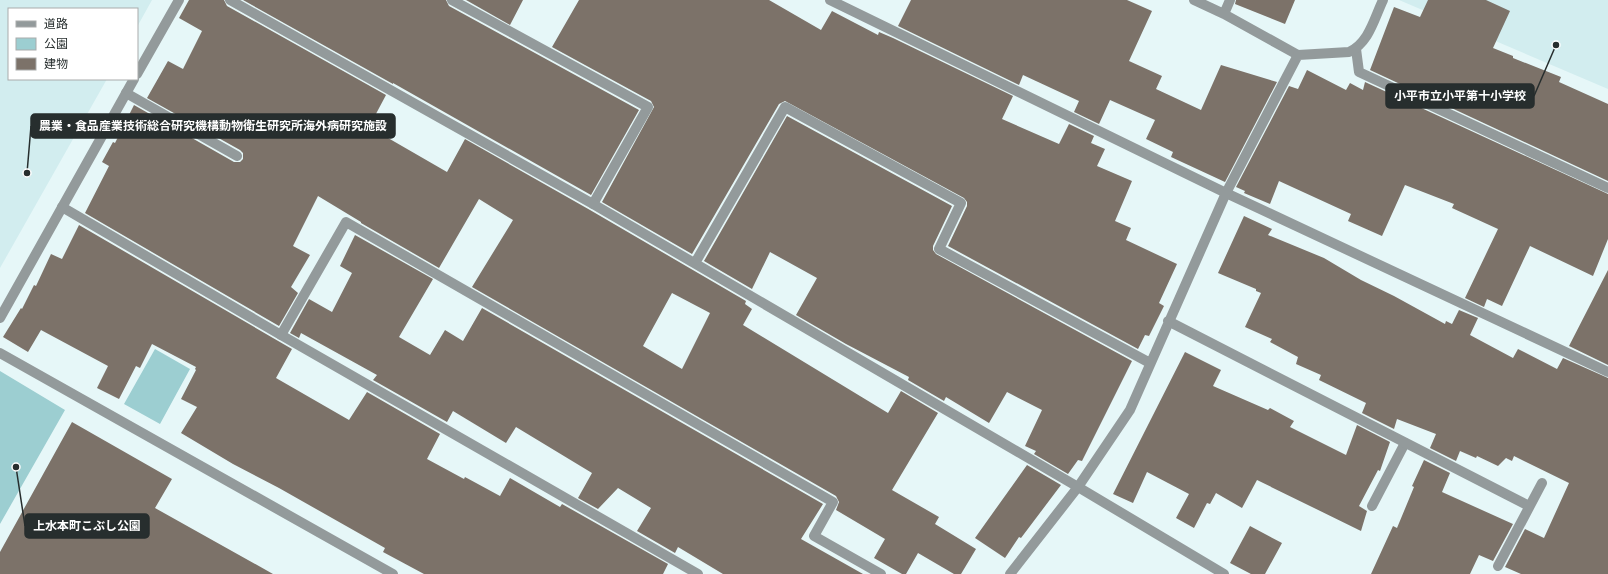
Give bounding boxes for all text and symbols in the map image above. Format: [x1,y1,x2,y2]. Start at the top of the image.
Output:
legend [8,8,138,80]
text: 道路 [44,14,68,32]
text: 公園 [44,34,68,52]
text: 建物 [44,54,68,72]
callout: 小平市立小平第十小学校 [1386,84,1534,108]
text: 小平市立小平第十小学校 [1394,86,1526,104]
callout: 農業・食品産業技術総合研究機構動物衛生研究所海外病研究施設 [31,114,395,138]
text: 農業・食品産業技術総合研究機構動物衛生研究所海外病研究施設 [39,116,387,134]
callout: 上水本町こぶし公園 [25,514,149,538]
text: 上水本町こぶし公園 [33,516,141,534]

